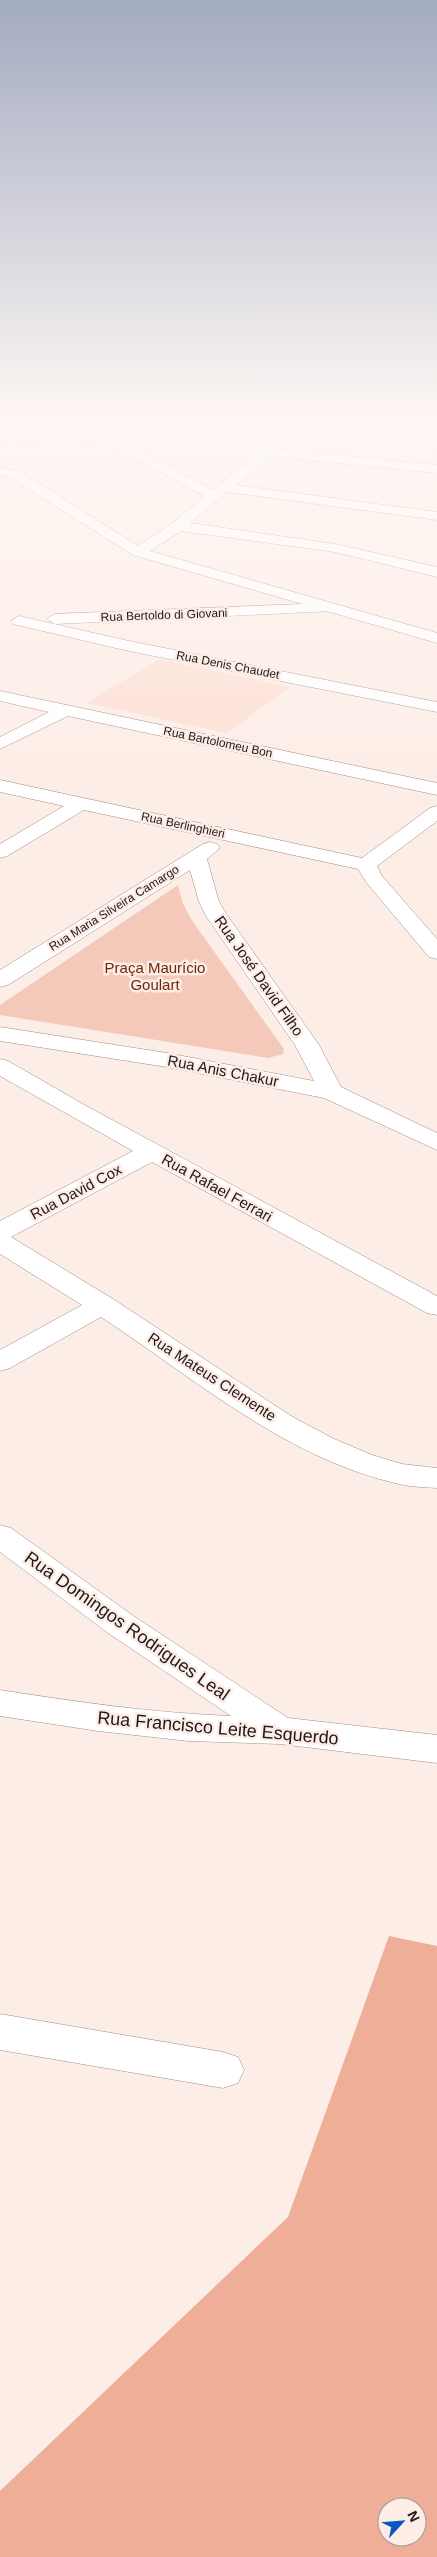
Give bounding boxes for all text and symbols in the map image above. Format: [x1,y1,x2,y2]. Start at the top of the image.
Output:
street label: Rua Bertoldo di Giovani [100,606,228,624]
street label: Rua Denis Chaudet [175,648,281,682]
street label: Rua Bartolomeu Bon [162,724,274,760]
street label: Rua Berlinghieri [140,809,226,841]
street label: Rua Maria Silveira Camargo [46,862,182,954]
street label: Rua José David Filho [212,912,307,1039]
park label: Praça Maurício Goulart [105,959,205,993]
street label: Rua Anis Chakur [166,1051,280,1090]
street label: Rua Rafael Ferrari [159,1150,275,1225]
street label: Rua David Cox [27,1160,125,1223]
street label: Rua Mateus Clemente [145,1329,279,1424]
street label: Rua Domingos Rodrigues Leal [21,1548,233,1704]
street label: Rua Francisco Leite Esquerdo [97,1707,339,1749]
north arrow [377,2497,427,2547]
text: N [404,2508,423,2524]

